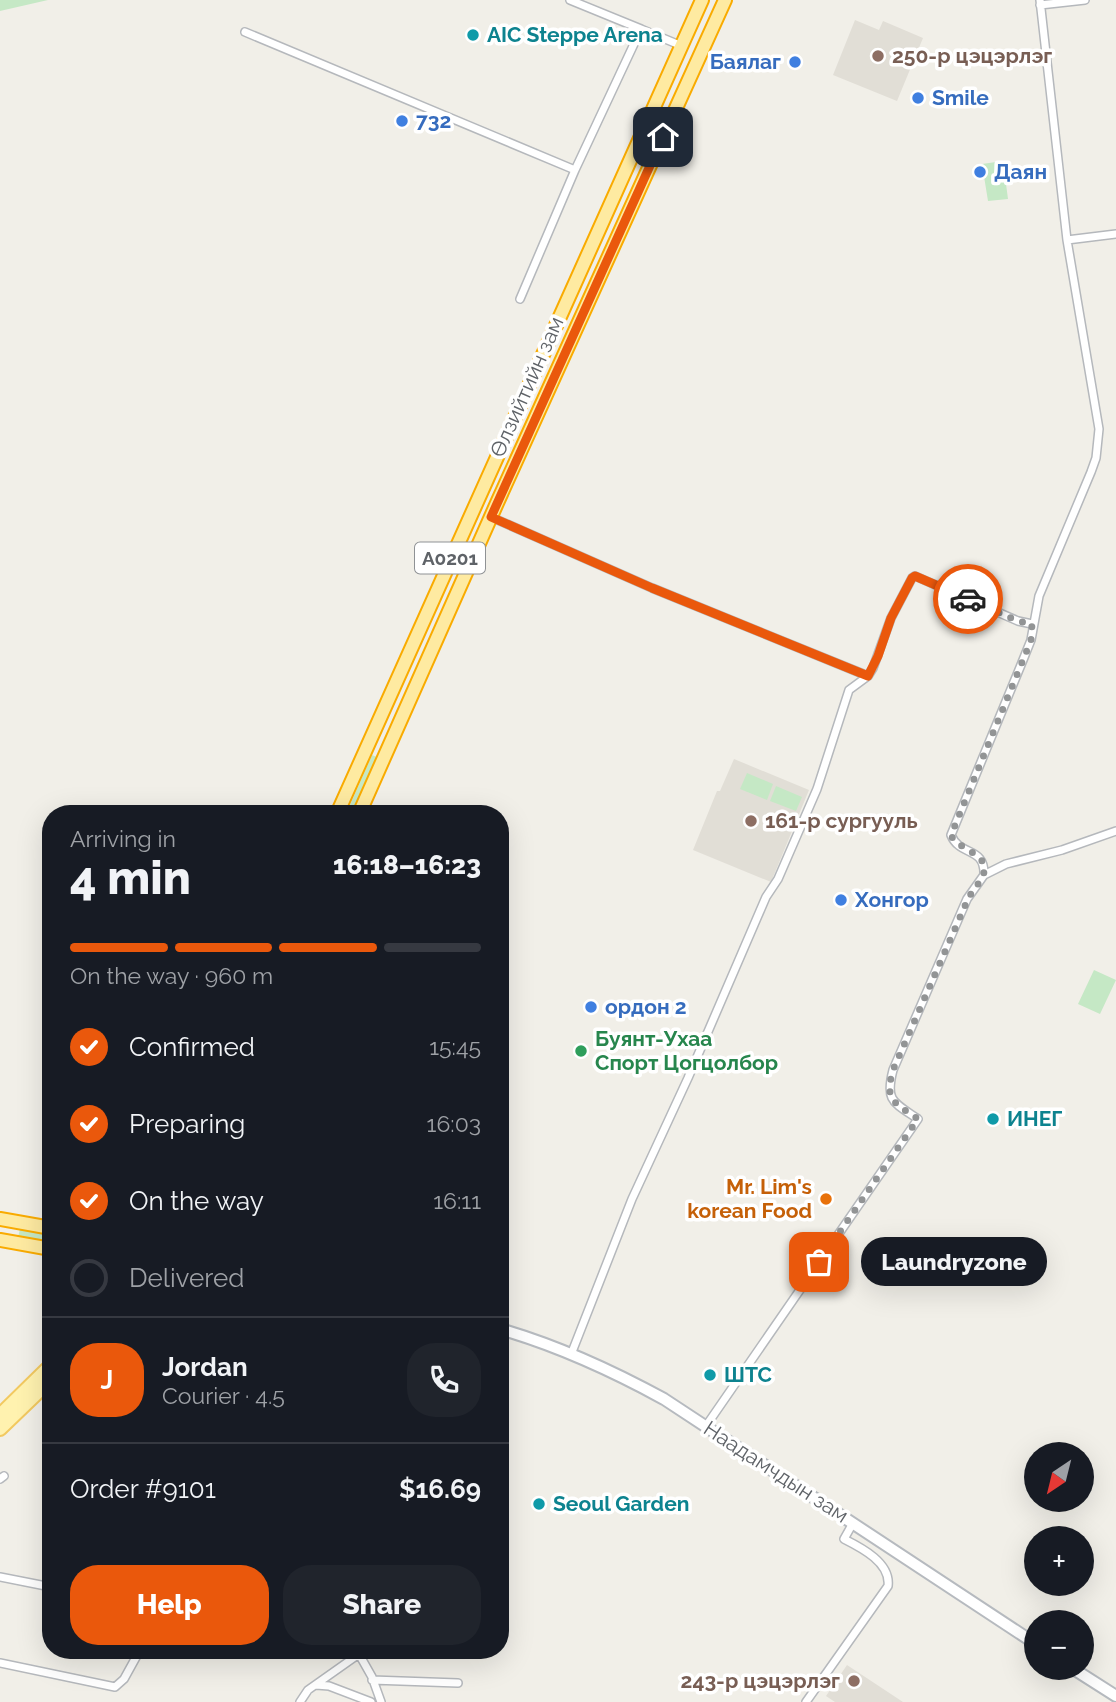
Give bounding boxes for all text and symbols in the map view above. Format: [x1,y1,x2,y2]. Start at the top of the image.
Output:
place label: AIC Steppe Arena [487,22,663,47]
marker: AIC Steppe Arena [465,27,481,43]
place label: 250-р цэцэрлэг [892,43,1052,68]
marker: 250-р цэцэрлэг [870,48,886,64]
place label: Баялаг [710,49,781,74]
marker: Баялаг [787,54,803,70]
place label: Smile [932,85,989,110]
marker: Smile [910,90,926,106]
pin [633,107,693,167]
place label: 732 [416,108,451,133]
marker: 732 [394,113,410,129]
icon: home [644,118,682,156]
place label: Даян [994,159,1047,184]
marker: Даян [972,164,988,180]
street label: Өлзийтийн зам [484,313,569,461]
road number: A0201 [415,542,485,573]
courier [933,564,1003,634]
icon: car [949,580,987,618]
place label: 161-р сургууль [765,808,918,833]
marker: 161-р сургууль [743,813,759,829]
text: Arriving in [70,825,176,852]
text: 16:18–16:23 [333,850,481,880]
text: 4 min [70,851,191,905]
place label: Хонгор [854,887,929,912]
marker: Хонгор [833,892,849,908]
text: On the way · 960 m [70,962,273,989]
place label: ордон 2 [605,994,687,1019]
marker: ордон 2 [583,999,599,1015]
place label: Буянт-Ухаа Спорт Цогцолбор [595,1026,778,1075]
icon: check [70,1028,108,1066]
text: Confirmed [129,1032,255,1062]
text: 15:45 [429,1033,481,1060]
marker: Буянт-Ухаа Спорт Цогцолбор [573,1043,589,1059]
icon: check [70,1105,108,1143]
place label: ИНЕГ [1007,1106,1063,1131]
text: Preparing [129,1109,245,1139]
text: 16:03 [427,1110,481,1137]
marker: ИНЕГ [985,1111,1001,1127]
place label: Mr. Lim's korean Food [687,1174,812,1223]
icon: check [70,1182,108,1220]
text: On the way [129,1186,264,1216]
text: 16:11 [433,1187,481,1214]
marker: Mr. Lim's korean Food [818,1191,834,1207]
pin [789,1232,849,1292]
callout: Laundryzone [861,1238,1046,1286]
icon: bag [800,1243,838,1281]
text: Laundryzone [881,1248,1027,1275]
text: Delivered [129,1263,244,1293]
button: phone [407,1343,481,1417]
text: Jordan [162,1352,248,1382]
place label: ШТС [724,1362,772,1387]
text: J [101,1365,113,1395]
marker: ШТС [702,1367,718,1383]
text: Courier · 4.5 [162,1382,285,1409]
street label: Наадамчдын зам [699,1416,853,1528]
north arrow [1024,1442,1094,1512]
map controls [1024,1442,1094,1680]
text: Order #9101 [70,1474,216,1504]
text: $16.69 [399,1474,481,1504]
place label: Seoul Garden [553,1491,689,1516]
marker: Seoul Garden [531,1496,547,1512]
button: + [1024,1526,1094,1596]
button: Help [70,1565,269,1645]
button: Share [283,1565,481,1645]
button: − [1024,1610,1094,1680]
place label: 243-р цэцэрлэг [681,1668,840,1693]
marker: 243-р цэцэрлэг [846,1673,862,1689]

